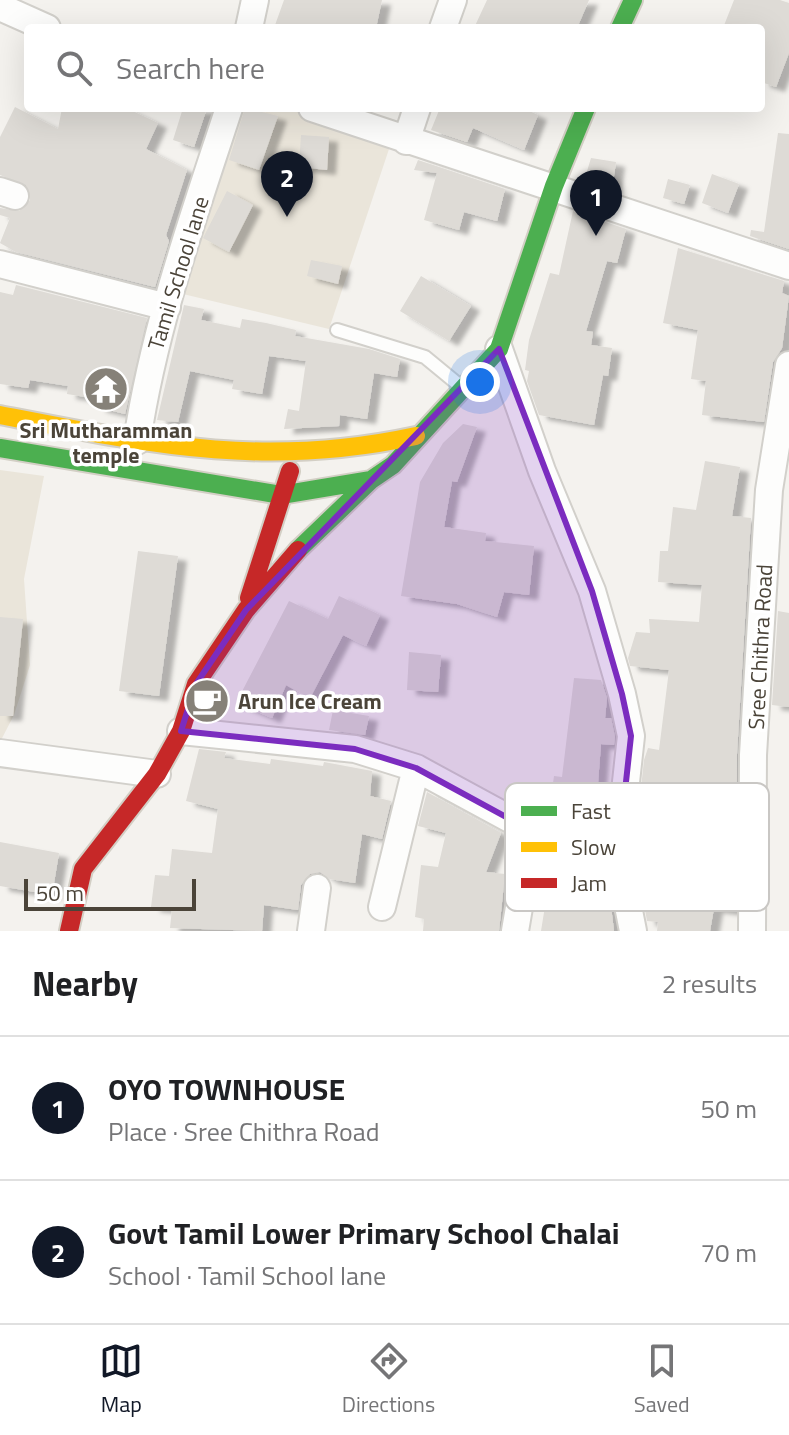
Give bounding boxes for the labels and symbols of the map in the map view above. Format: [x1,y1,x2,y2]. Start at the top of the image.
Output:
pin: 2 [261,151,313,217]
pin: 1 [570,170,622,236]
street label: Tamil School lane [138,192,218,354]
your location [460,362,500,402]
temple icon: Sri Mutharamman temple [82,365,130,413]
place label: Sri Mutharamman temple [20,413,192,472]
street label: Sree Chithra Road [739,563,781,731]
cafe icon: Arun Ice Cream [183,677,231,725]
place label: Arun Ice Cream [238,684,382,718]
legend [505,783,769,911]
text: Fast [571,794,611,828]
text: Slow [571,830,617,864]
text: Jam [571,866,607,900]
scale bar [24,875,196,911]

